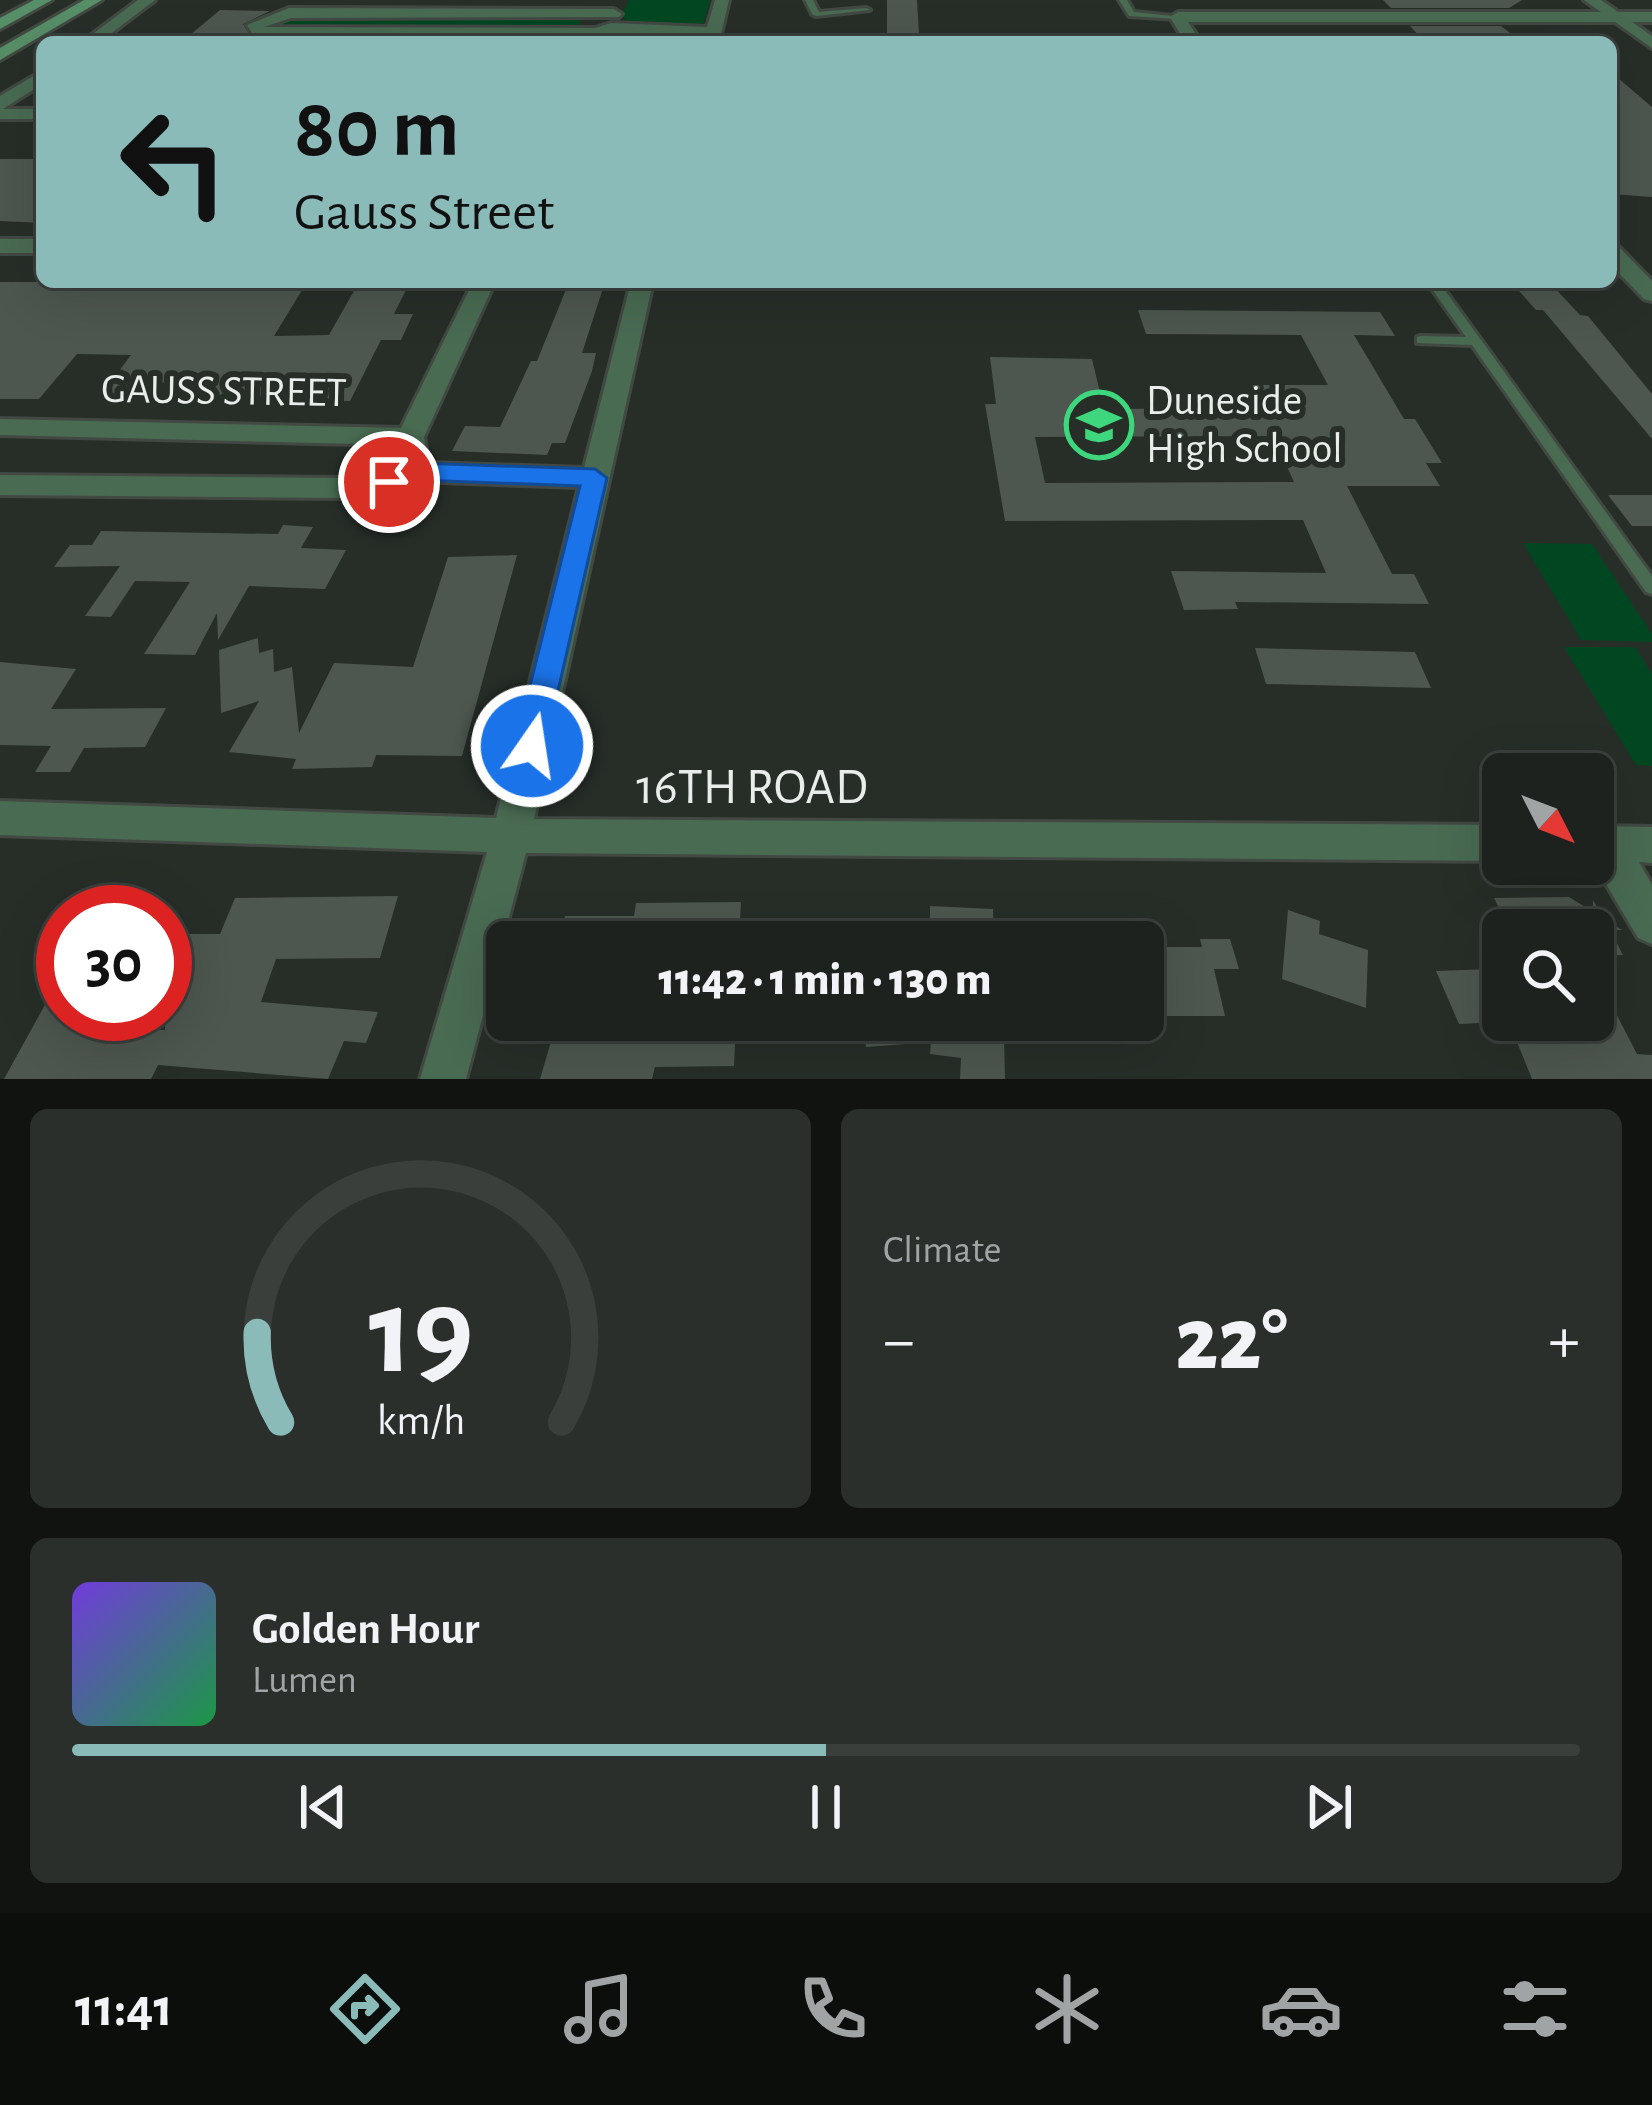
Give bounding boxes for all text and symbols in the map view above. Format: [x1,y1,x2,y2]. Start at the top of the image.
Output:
icon: left [96,84,252,240]
text: 80 m [294,88,460,172]
text: Gauss Street [294,186,554,240]
street label: GAUSS STREET [101,368,347,414]
place label: Duneside High School [1146,380,1343,470]
school or university icon: Duneside High School [1064,390,1134,460]
pin [338,431,440,533]
icon: arrive [356,449,422,515]
position arrow [469,683,595,809]
north arrow [1482,753,1614,885]
map controls [1482,753,1614,1041]
street label: 16TH ROAD [636,762,868,813]
speed limit sign: 30 [36,885,192,1041]
button: search [1482,909,1614,1041]
text: 11:42 · 1 min · 130 m [658,958,992,1003]
text: Climate [883,1231,1001,1270]
text: 19 [368,1271,473,1396]
text: 22° [1175,1296,1288,1386]
text: − [883,1308,915,1374]
text: + [1548,1308,1580,1374]
text: km/h [376,1399,465,1442]
text: Golden Hour [252,1607,479,1652]
text: Lumen [252,1661,357,1700]
icon: previous [290,1774,356,1840]
icon: pause [793,1774,859,1840]
icon: next [1296,1774,1362,1840]
icon: directions [323,1967,407,2051]
icon: music [557,1967,641,2051]
icon: phone [791,1967,875,2051]
icon: climate [1025,1967,1109,2051]
icon: car [1259,1967,1343,2051]
icon: filters [1493,1967,1577,2051]
text: 11:41 [75,1982,173,2036]

